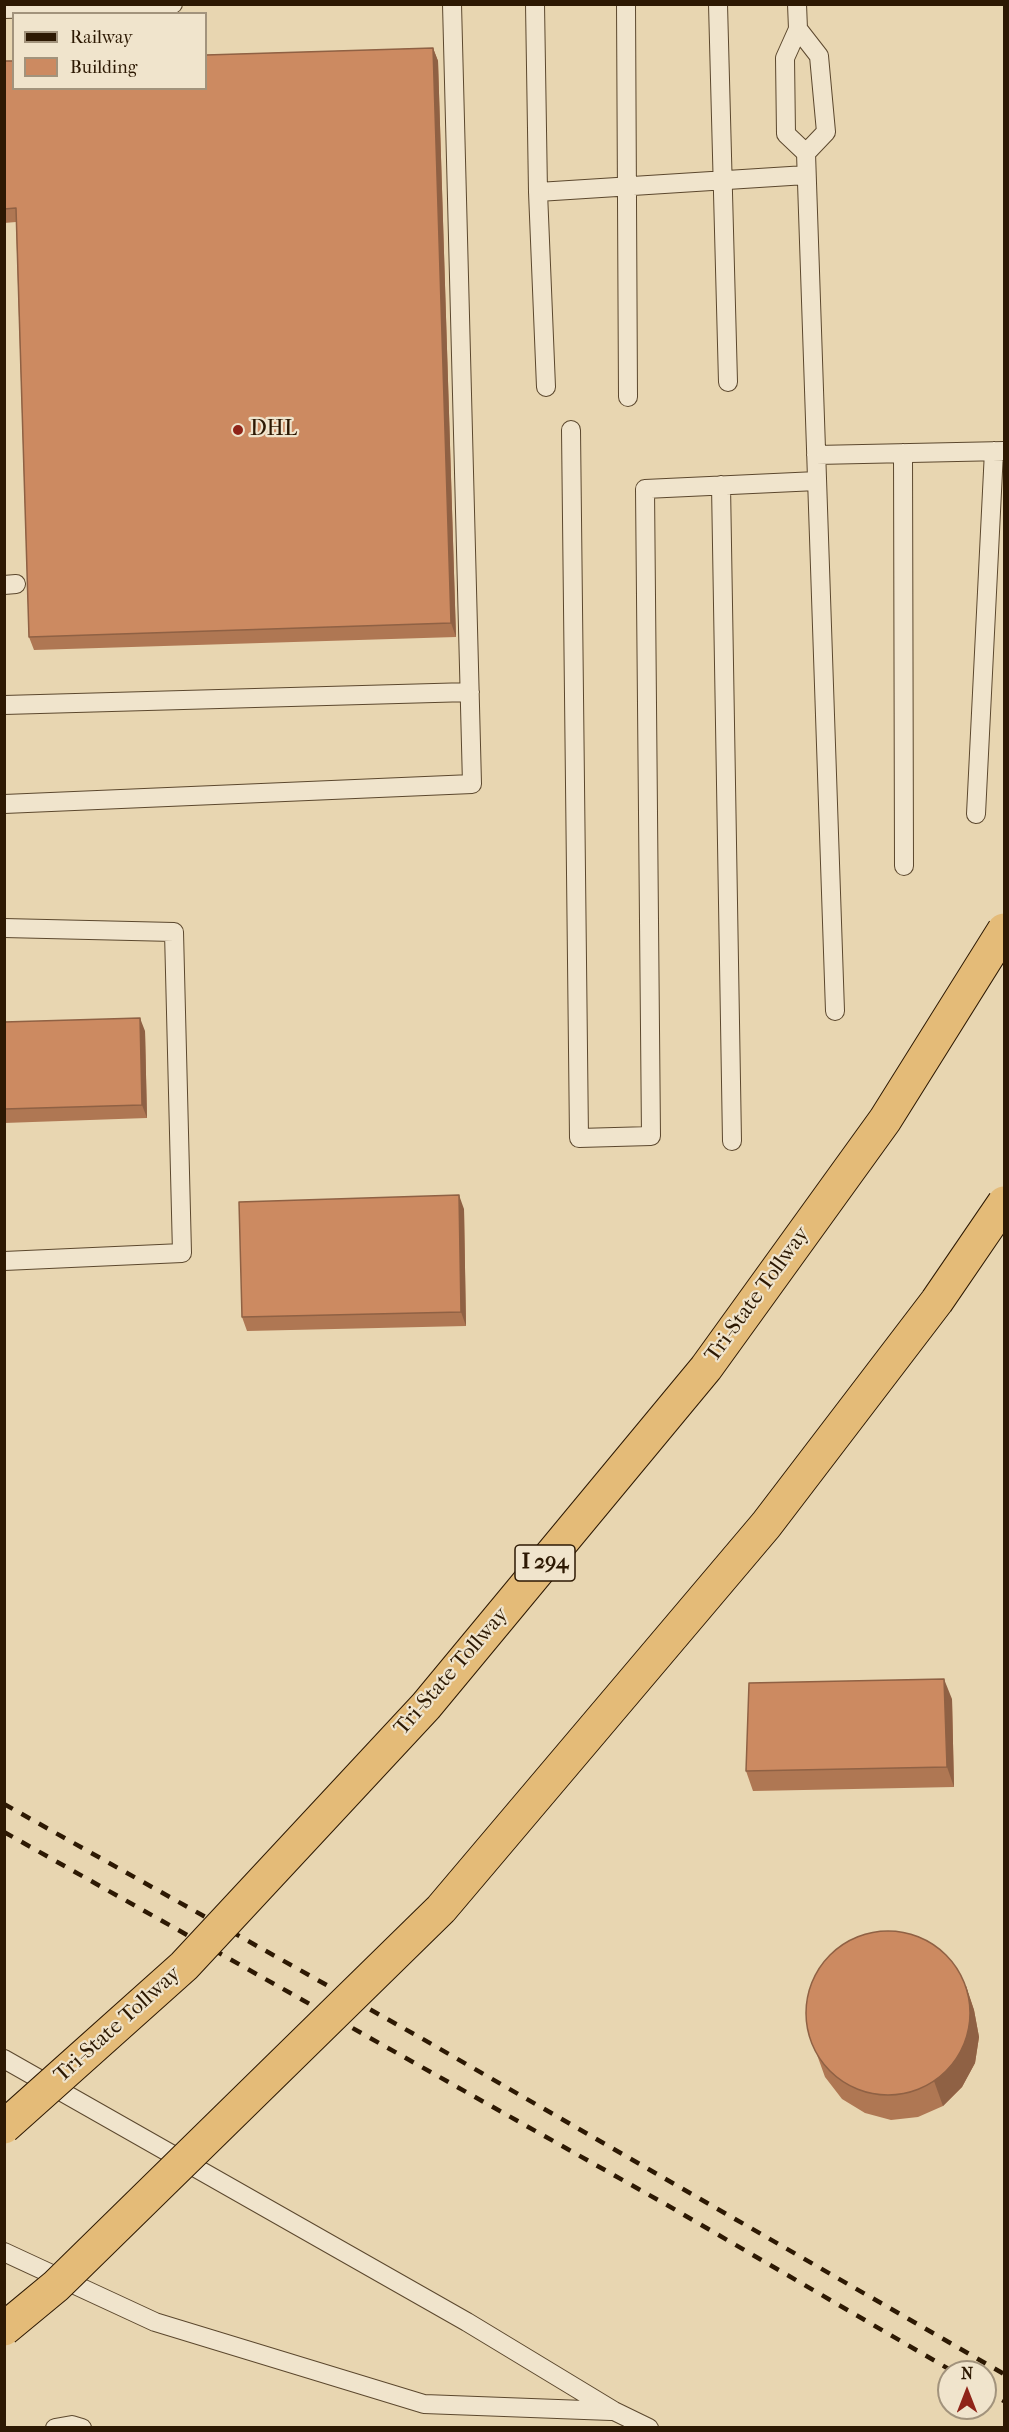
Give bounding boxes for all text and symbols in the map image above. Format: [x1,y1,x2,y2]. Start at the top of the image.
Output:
legend [12,12,207,90]
text: Railway [70,27,133,48]
text: Building [70,57,137,78]
place label: DHL [250,417,297,443]
marker: DHL [231,423,245,437]
street label: Tri-State Tollway [700,1222,816,1368]
road number: I 294 [515,1545,575,1581]
street label: Tri-State Tollway [389,1603,515,1741]
street label: Tri-State Tollway [49,1961,187,2089]
north arrow [937,2360,997,2420]
text: N [961,2364,973,2383]

